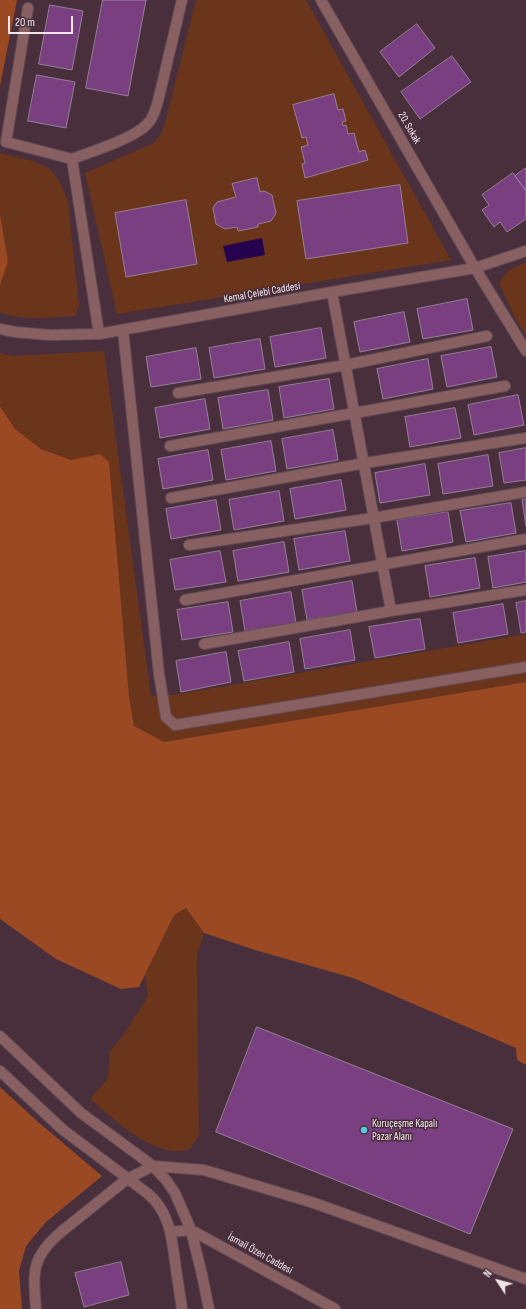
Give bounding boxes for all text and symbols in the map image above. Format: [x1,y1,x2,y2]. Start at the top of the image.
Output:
scale bar [10,8,75,34]
text: 20 m [15,15,35,30]
street label: 20. Sokak [395,110,423,146]
street label: Kemal Çelebi Caddesi [223,280,301,306]
place label: Kuruçeşme Kapalı Pazar Alanı [372,1117,437,1143]
marker: Kuruçeşme Kapalı Pazar Alanı [359,1125,369,1135]
street label: İsmail Özen Caddesi [225,1231,295,1277]
north arrow [478,1261,518,1301]
text: N [481,1267,495,1280]

